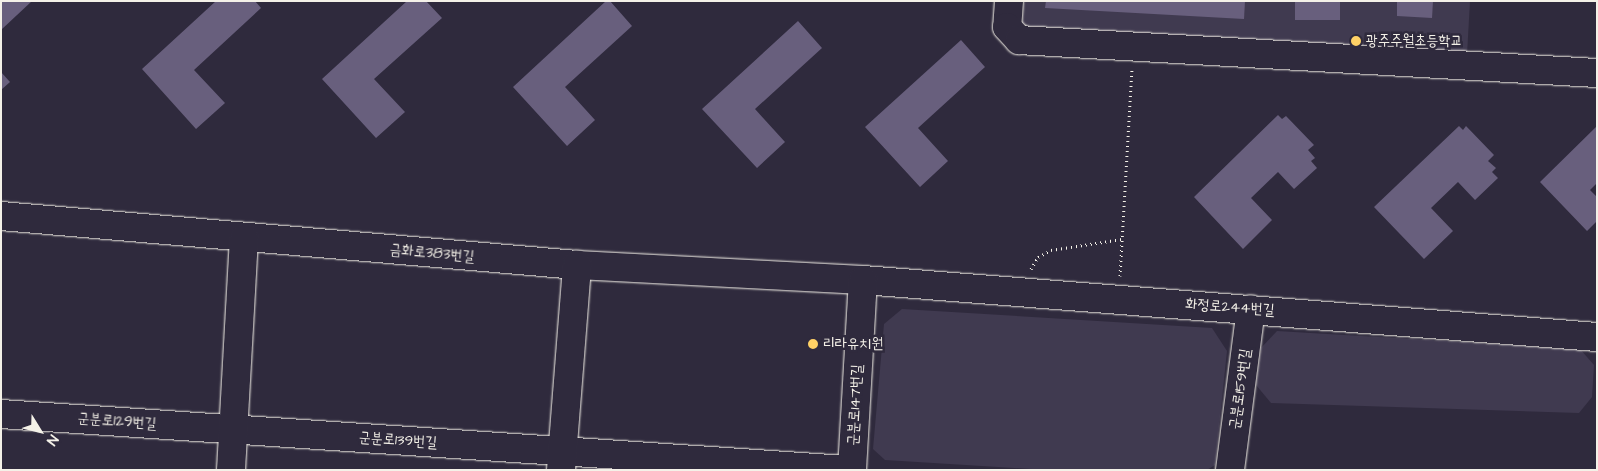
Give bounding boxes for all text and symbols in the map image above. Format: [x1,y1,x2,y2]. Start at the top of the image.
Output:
place label: 광주주월초등학교 [1366,32,1463,50]
marker: 광주주월초등학교 [1350,35,1362,47]
street label: 금화로383번길 [389,240,475,266]
street label: 화정로244번길 [1185,295,1275,319]
place label: 리라유치원 [823,335,883,353]
marker: 리라유치원 [807,338,819,350]
street label: 군분로159번길 [1225,347,1255,431]
street label: 군분로147번길 [844,364,866,446]
north arrow [15,406,65,456]
street label: 군분로129번길 [77,409,157,433]
street label: 군분로139번길 [358,428,438,452]
text: N [41,430,63,449]

